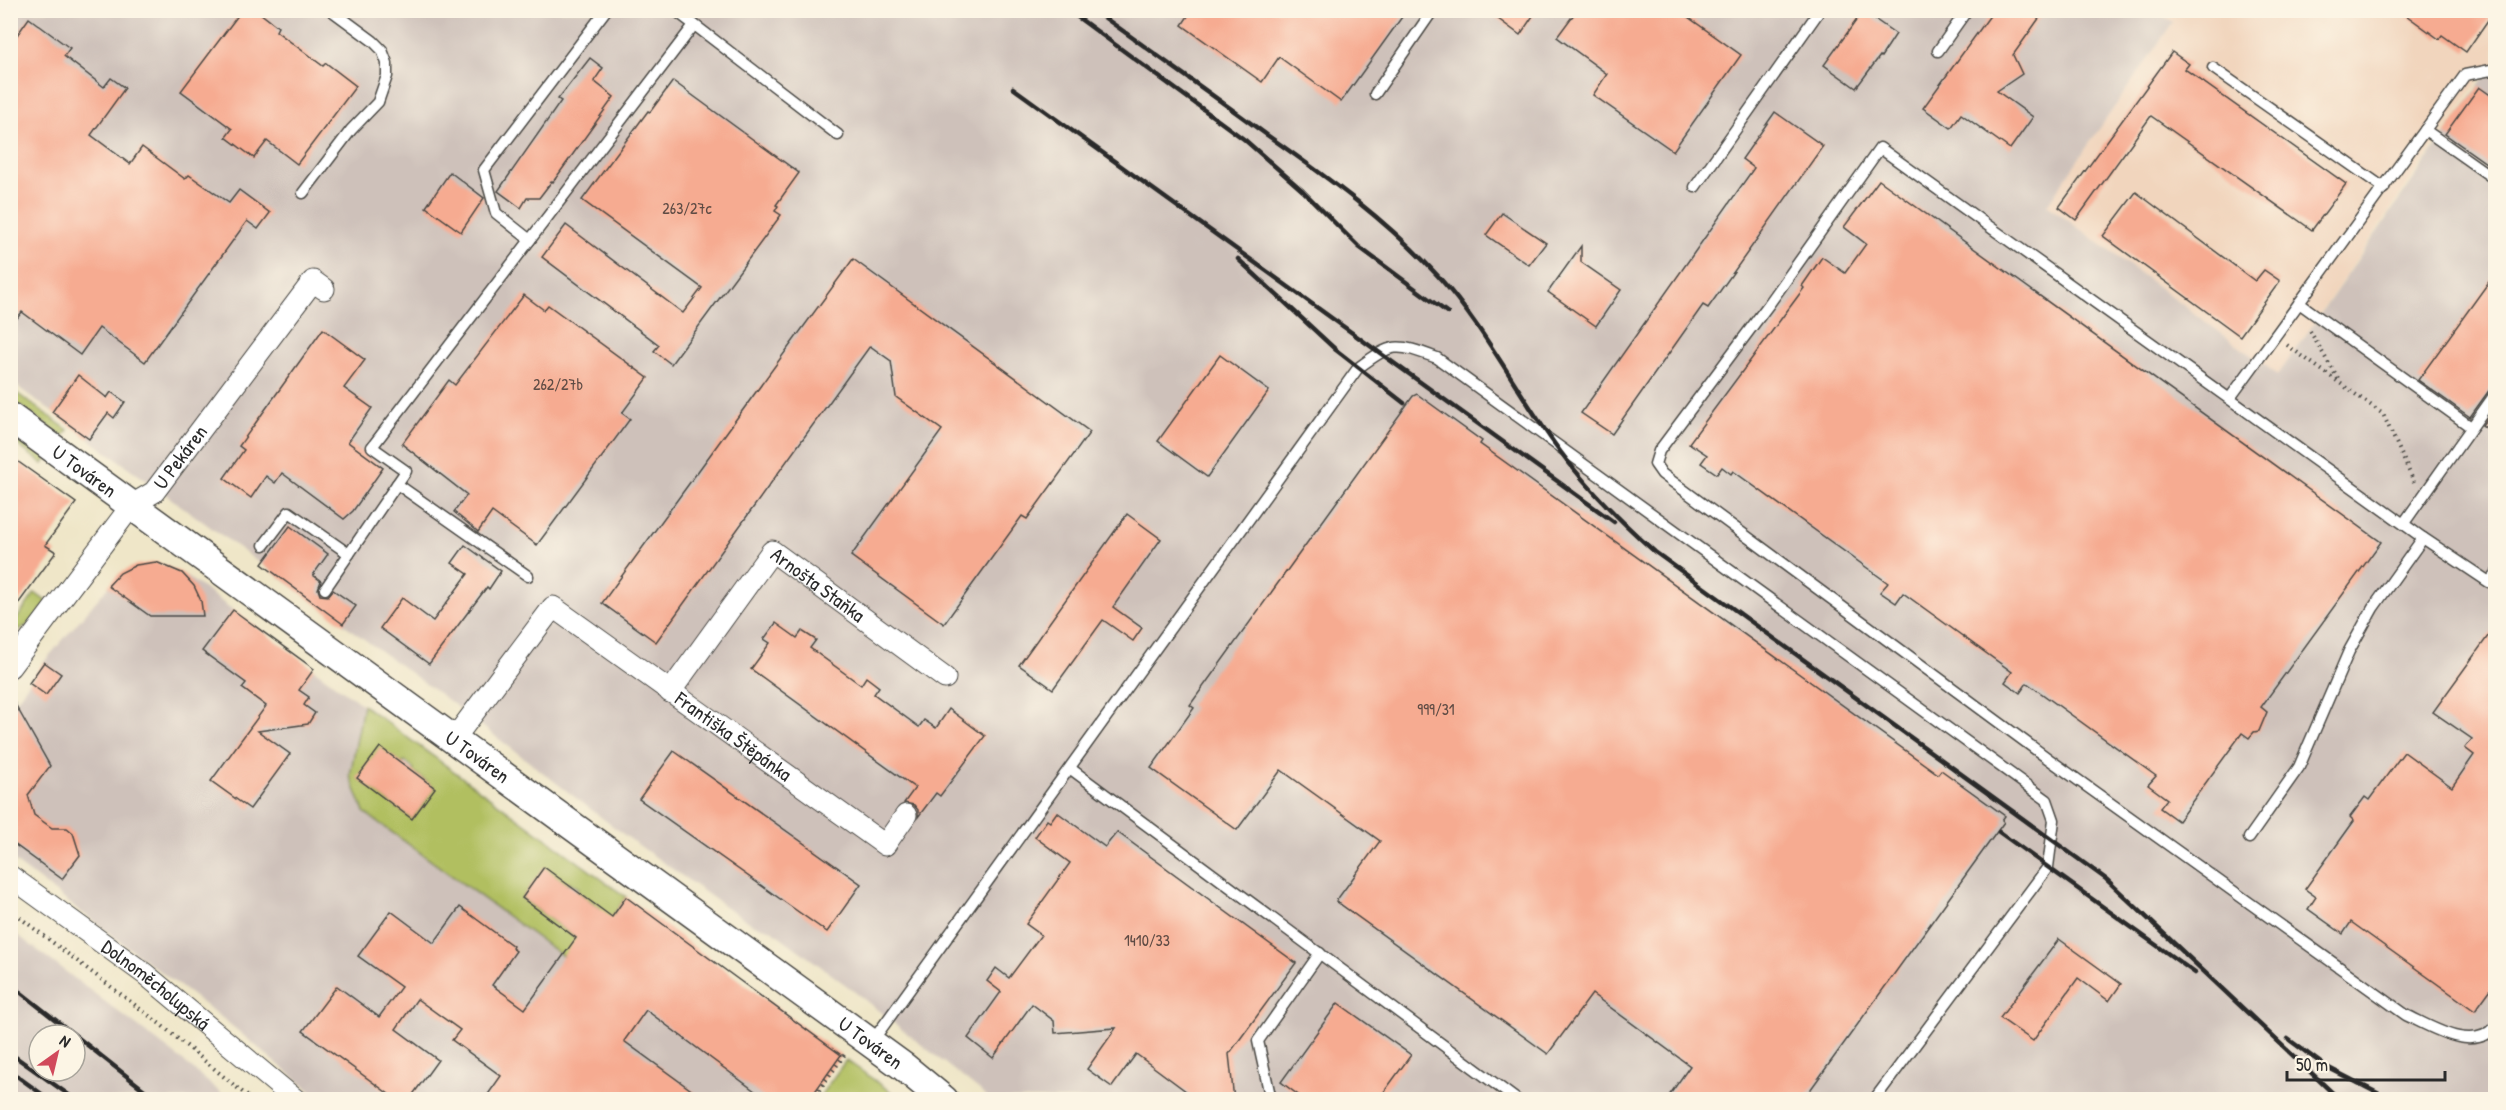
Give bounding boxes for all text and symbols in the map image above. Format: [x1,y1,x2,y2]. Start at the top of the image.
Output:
house number: 263/27c [662,197,712,219]
house number: 262/27b [533,373,583,395]
street label: U Pekáren [147,419,213,495]
street label: U Továren [47,438,122,503]
street label: Arnošta Staňka [766,541,871,628]
street label: Františka Štěpánka [669,684,798,787]
house number: 999/31 [1417,698,1455,720]
street label: U Továren [440,724,515,789]
house number: 1410/33 [1124,929,1170,951]
street label: Dolnoměcholupská [96,933,216,1036]
street label: U Továren [833,1010,909,1075]
north arrow [27,1023,87,1083]
text: N [56,1029,75,1052]
scale bar [2287,1044,2444,1082]
text: 50 m [2296,1052,2328,1077]

